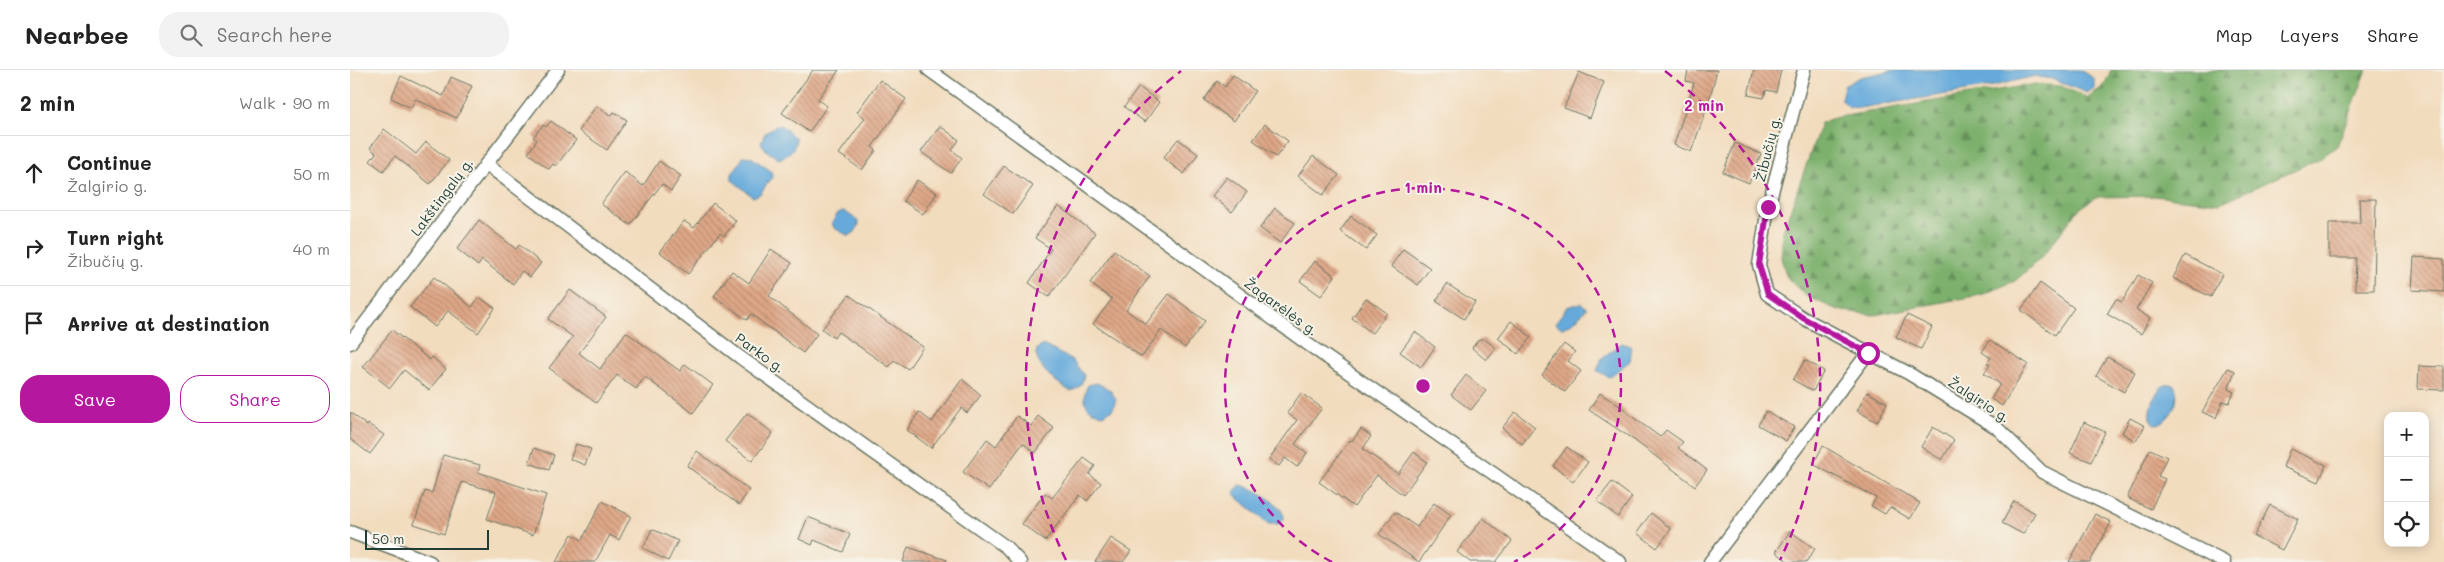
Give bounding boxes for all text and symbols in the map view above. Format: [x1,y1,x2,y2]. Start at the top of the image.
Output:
search box [159,12,509,57]
text: Nearbee [25,19,129,50]
icon: search [177,21,205,49]
text: Search here [217,22,332,47]
text: Map [2216,23,2252,47]
text: Layers [2280,23,2339,47]
text: Share [2367,23,2419,47]
text: 2 min [20,89,75,116]
text: Walk · 90 m [239,92,330,113]
text: 2 min [1684,95,1724,115]
street label: Žibučių g. [1750,114,1785,184]
text: Continue [67,150,152,175]
street label: Lakštingalų g. [406,154,477,240]
icon: ahead [20,159,48,187]
text: 50 m [293,163,330,184]
text: Žalgirio g. [67,175,147,196]
text: 1 min [1404,177,1442,197]
route end [1757,196,1780,219]
text: Turn right [67,225,164,250]
icon: right [20,234,48,262]
text: 40 m [293,238,330,259]
text: Žibučių g. [67,250,144,271]
street label: Žagarėlės g. [1241,273,1322,340]
icon: arrive [20,309,48,337]
text: Arrive at destination [67,311,270,336]
street label: Parko g. [732,328,789,377]
route start [1857,342,1880,365]
street label: Žalgirio g. [1945,372,2014,427]
button: Save [20,375,170,423]
button: Share [180,375,330,423]
centre of rings [1414,377,1432,395]
map controls [2384,412,2429,547]
button: + [2384,412,2429,457]
button: − [2384,457,2429,502]
button: locate [2384,502,2429,547]
scale bar [365,527,489,550]
text: 50 m [372,529,404,548]

